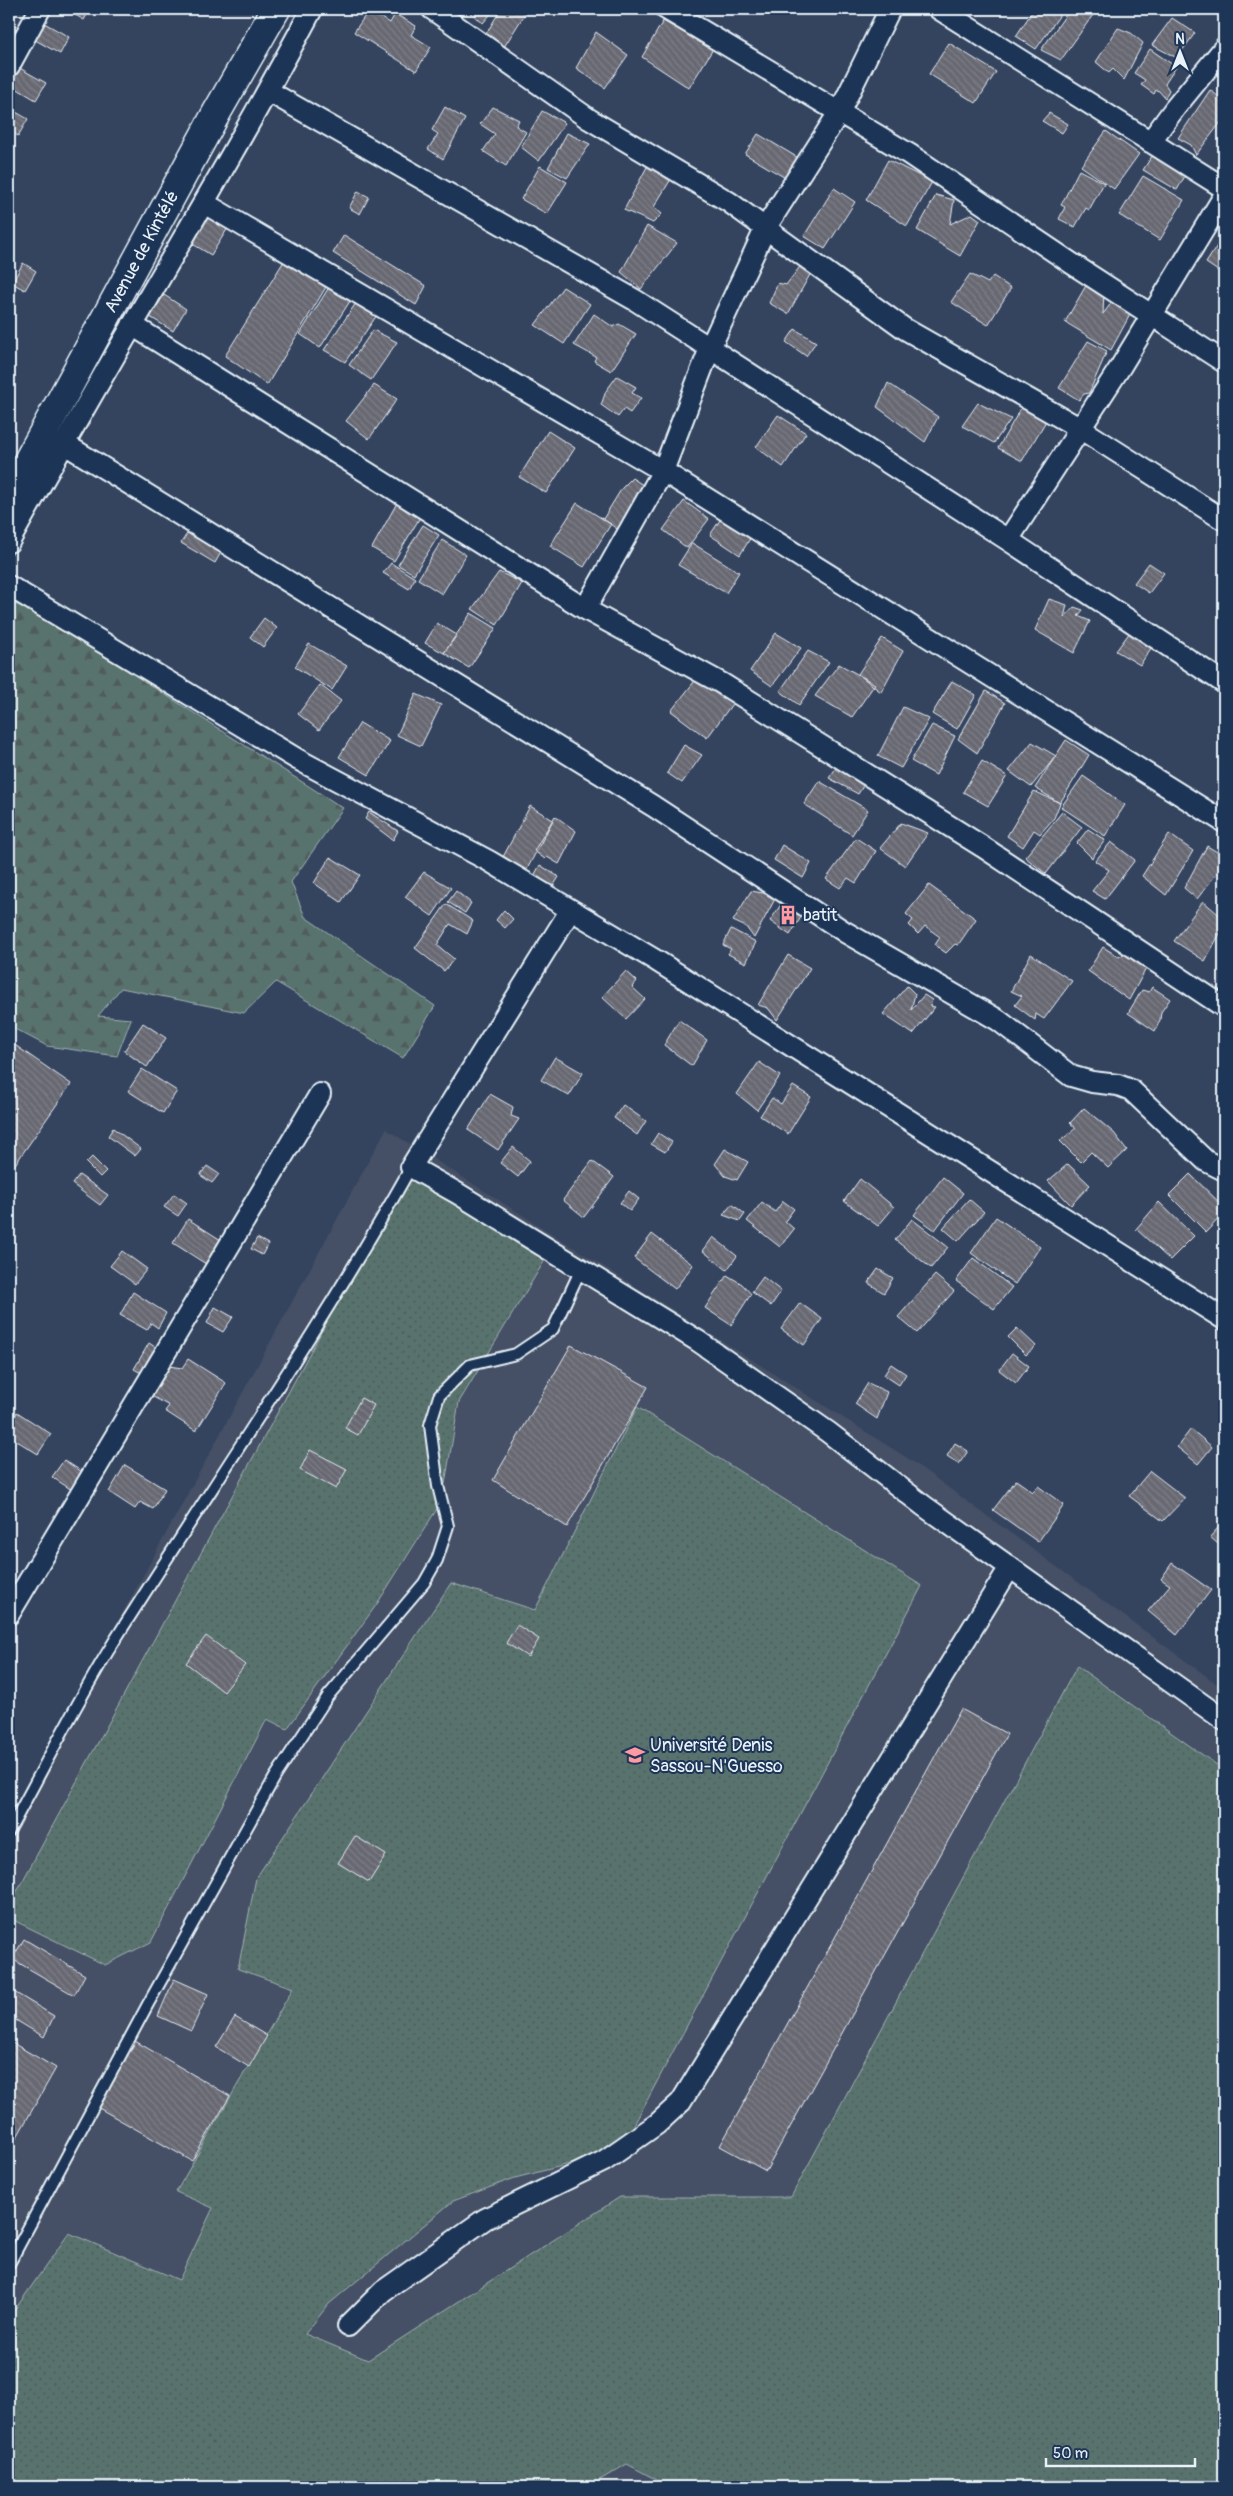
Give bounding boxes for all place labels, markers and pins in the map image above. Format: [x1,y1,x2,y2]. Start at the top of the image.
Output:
building icon: batit [777,904,799,926]
place label: batit [803,904,838,927]
place label: Université Denis Sassou-N'Guesso [650,1734,783,1778]
school or university icon: Université Denis Sassou-N'Guesso [624,1744,646,1766]

